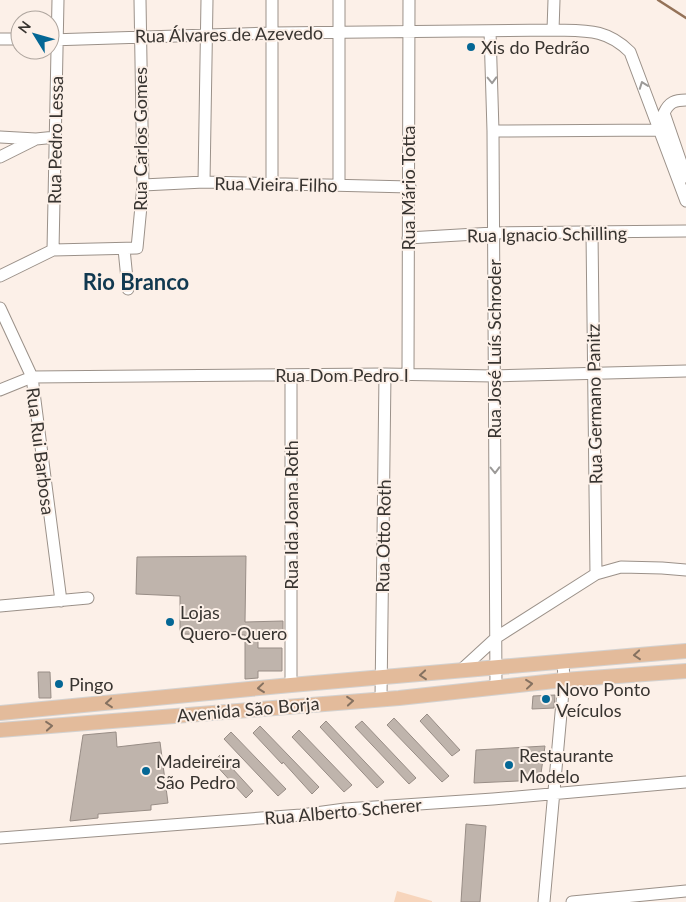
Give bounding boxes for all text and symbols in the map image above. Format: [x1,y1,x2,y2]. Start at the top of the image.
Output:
north arrow [10,10,60,60]
text: N [14,17,34,36]
street label: Rua Álvares de Azevedo [135,21,323,47]
place label: Xis do Pedrão [481,36,590,58]
marker: Xis do Pedrão [465,41,477,53]
street label: Rua Carlos Gomes [129,67,151,211]
street label: Rua Pedro Lessa [43,76,67,204]
one-way arrow [487,76,497,84]
one-way arrow [639,81,649,90]
street label: Rua Mário Totta [397,126,419,250]
street label: Rua Vieira Filho [214,172,338,196]
street label: Rua Ignacio Schilling [467,222,627,246]
street label: Rua José Luís Schroder [483,259,505,439]
district label: Rio Branco [83,268,189,295]
street label: Rua Germano Panitz [582,324,606,484]
street label: Rua Dom Pedro I [275,364,409,386]
street label: Rua Rui Barbosa [22,386,60,516]
street label: Rua Ida Joana Roth [280,440,302,590]
one-way arrow [490,466,500,474]
street label: Rua Otto Roth [371,479,395,593]
place label: Lojas Quero-Quero [180,601,287,644]
marker: Lojas Quero-Quero [164,616,176,628]
one-way arrow [633,650,641,661]
one-way arrow [419,669,427,680]
place label: Pingo [69,673,114,695]
marker: Pingo [53,678,65,690]
place label: Novo Ponto Veículos [556,678,650,721]
one-way arrow [525,679,533,690]
one-way arrow [257,682,265,693]
street label: Avenida São Borja [176,692,320,726]
marker: Novo Ponto Veículos [540,693,552,705]
one-way arrow [346,696,354,707]
one-way arrow [104,697,112,708]
one-way arrow [45,721,53,732]
place label: Restaurante Modelo [519,744,614,787]
place label: Madeireira São Pedro [156,750,241,793]
marker: Restaurante Modelo [503,759,515,771]
marker: Madeireira São Pedro [140,765,152,777]
street label: Rua Alberto Scherer [263,793,423,829]

